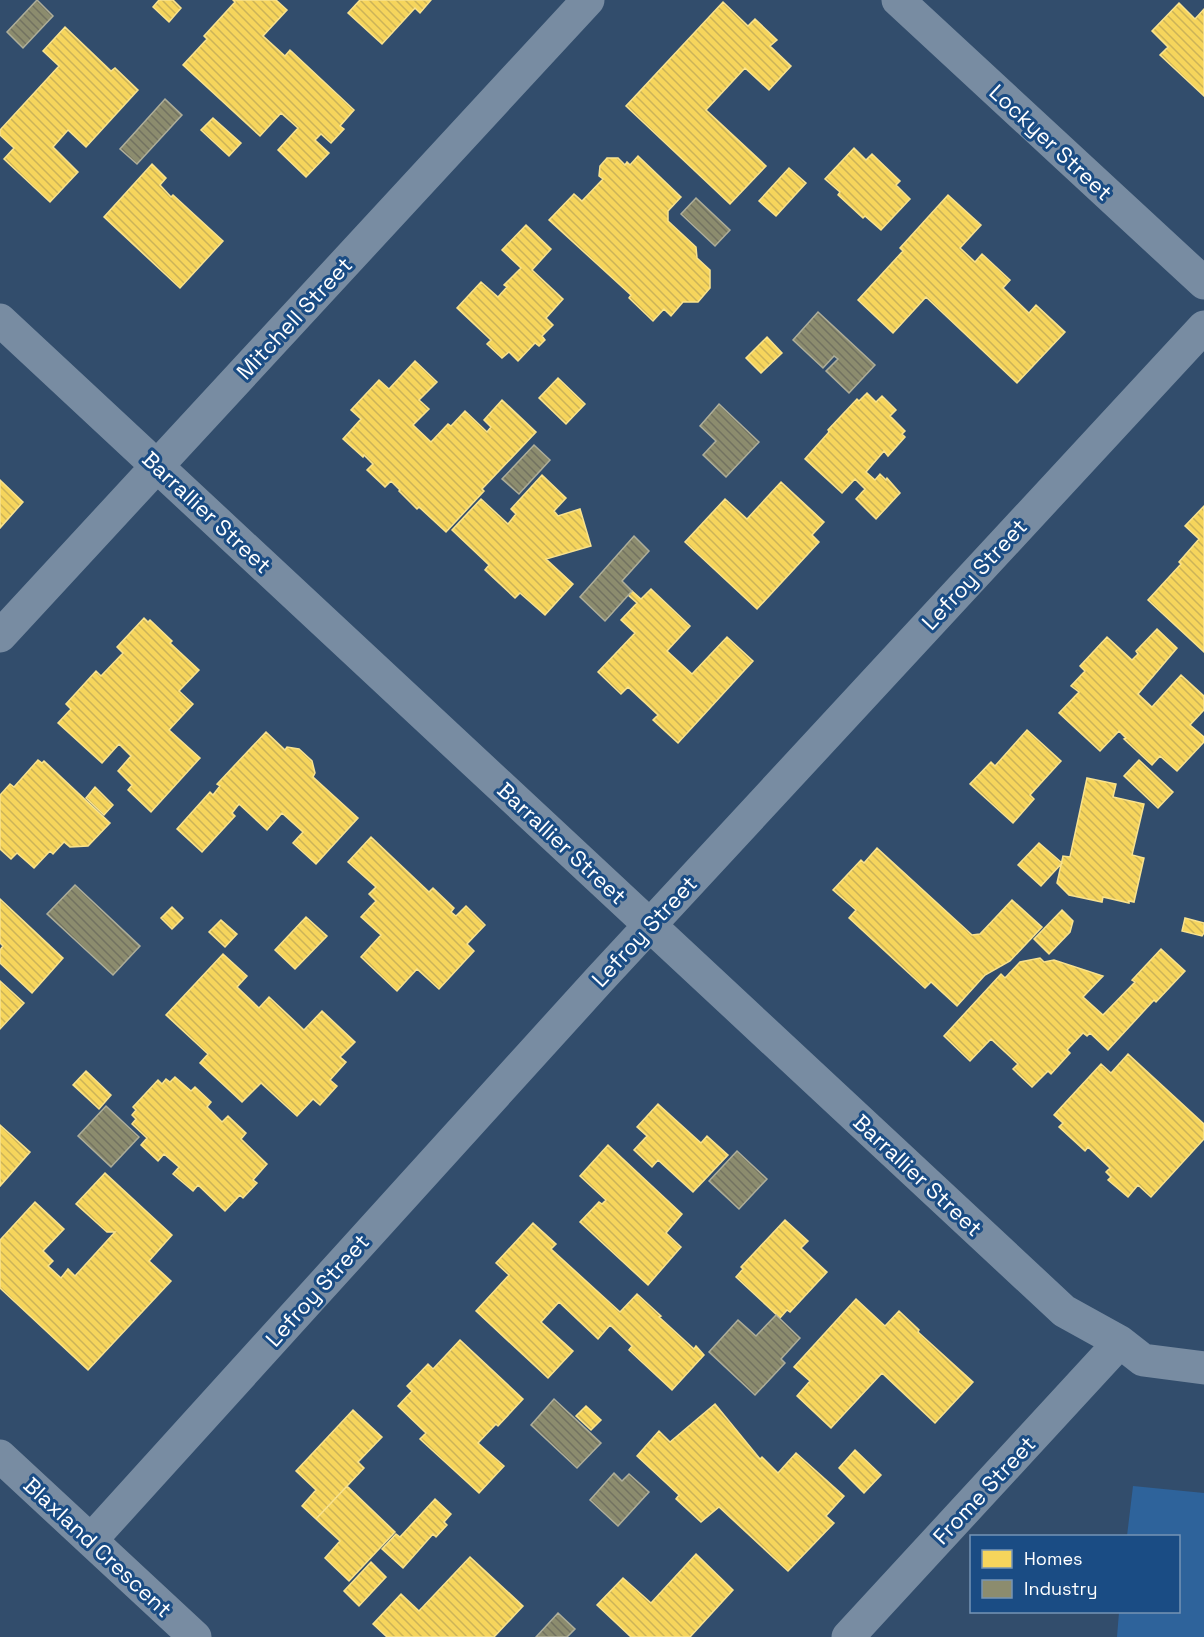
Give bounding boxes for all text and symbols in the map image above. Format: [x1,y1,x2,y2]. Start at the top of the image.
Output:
street label: Lockyer Street [984,78,1118,206]
street label: Mitchell Street [230,251,358,385]
street label: Barrallier Street [137,445,277,579]
street label: Lefroy Street [915,512,1033,636]
street label: Barrallier Street [492,776,632,910]
street label: Lefroy Street [585,869,703,993]
street label: Barrallier Street [848,1108,988,1242]
street label: Lefroy Street [259,1228,375,1352]
street label: Frome Street [927,1430,1041,1550]
street label: Blaxland Crescent [18,1471,178,1623]
legend [970,1535,1180,1613]
text: Homes [1024,1547,1083,1570]
text: Industry [1024,1577,1097,1600]

